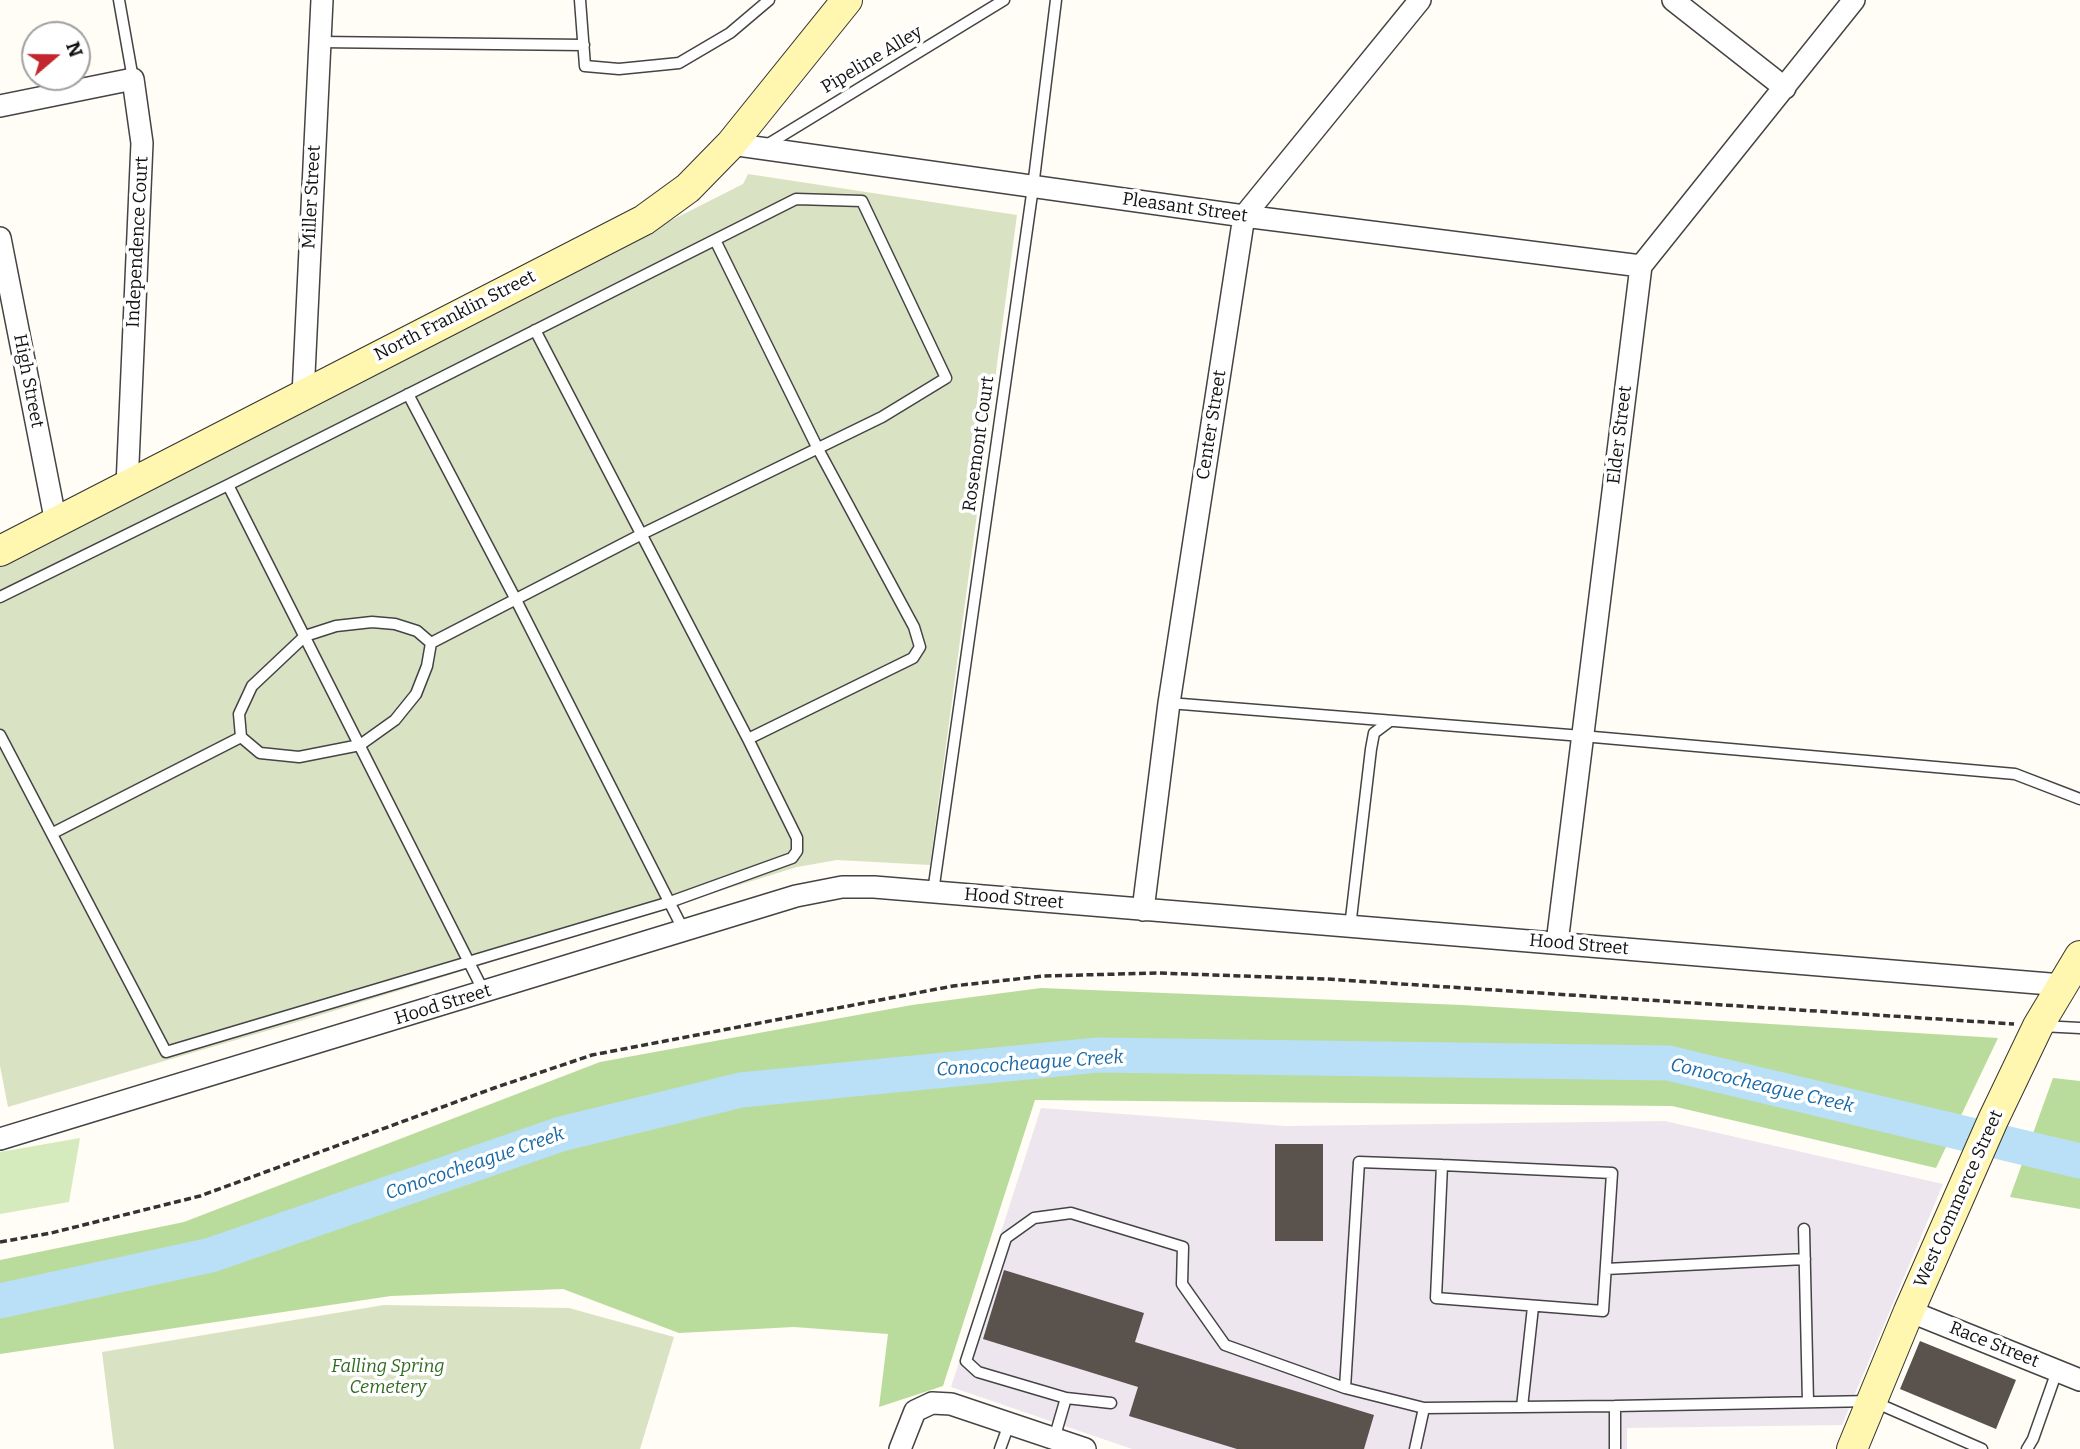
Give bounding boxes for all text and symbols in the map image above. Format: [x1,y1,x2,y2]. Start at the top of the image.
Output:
north arrow [21,21,91,91]
street label: Pipeline Alley [818,21,926,99]
text: N [61,38,88,60]
street label: Miller Street [298,145,326,249]
street label: Independence Court [123,156,153,328]
street label: Pleasant Street [1121,189,1249,227]
street label: North Franklin Street [371,266,539,366]
street label: High Street [8,332,48,430]
street label: Center Street [1193,369,1231,481]
street label: Rosemont Court [959,375,999,513]
street label: Elder Street [1603,384,1637,486]
street label: Hood Street [963,884,1065,914]
street label: Hood Street [1528,930,1630,960]
street label: Hood Street [392,980,494,1030]
water label: Conococheague Creek [936,1046,1124,1082]
water label: Conococheague Creek [1668,1054,1856,1118]
street label: West Commerce Street [1910,1107,2008,1291]
water label: Conococheague Creek [383,1123,567,1205]
street label: Race Street [1946,1317,2042,1373]
park label: Falling Spring Cemetery [331,1356,445,1398]

